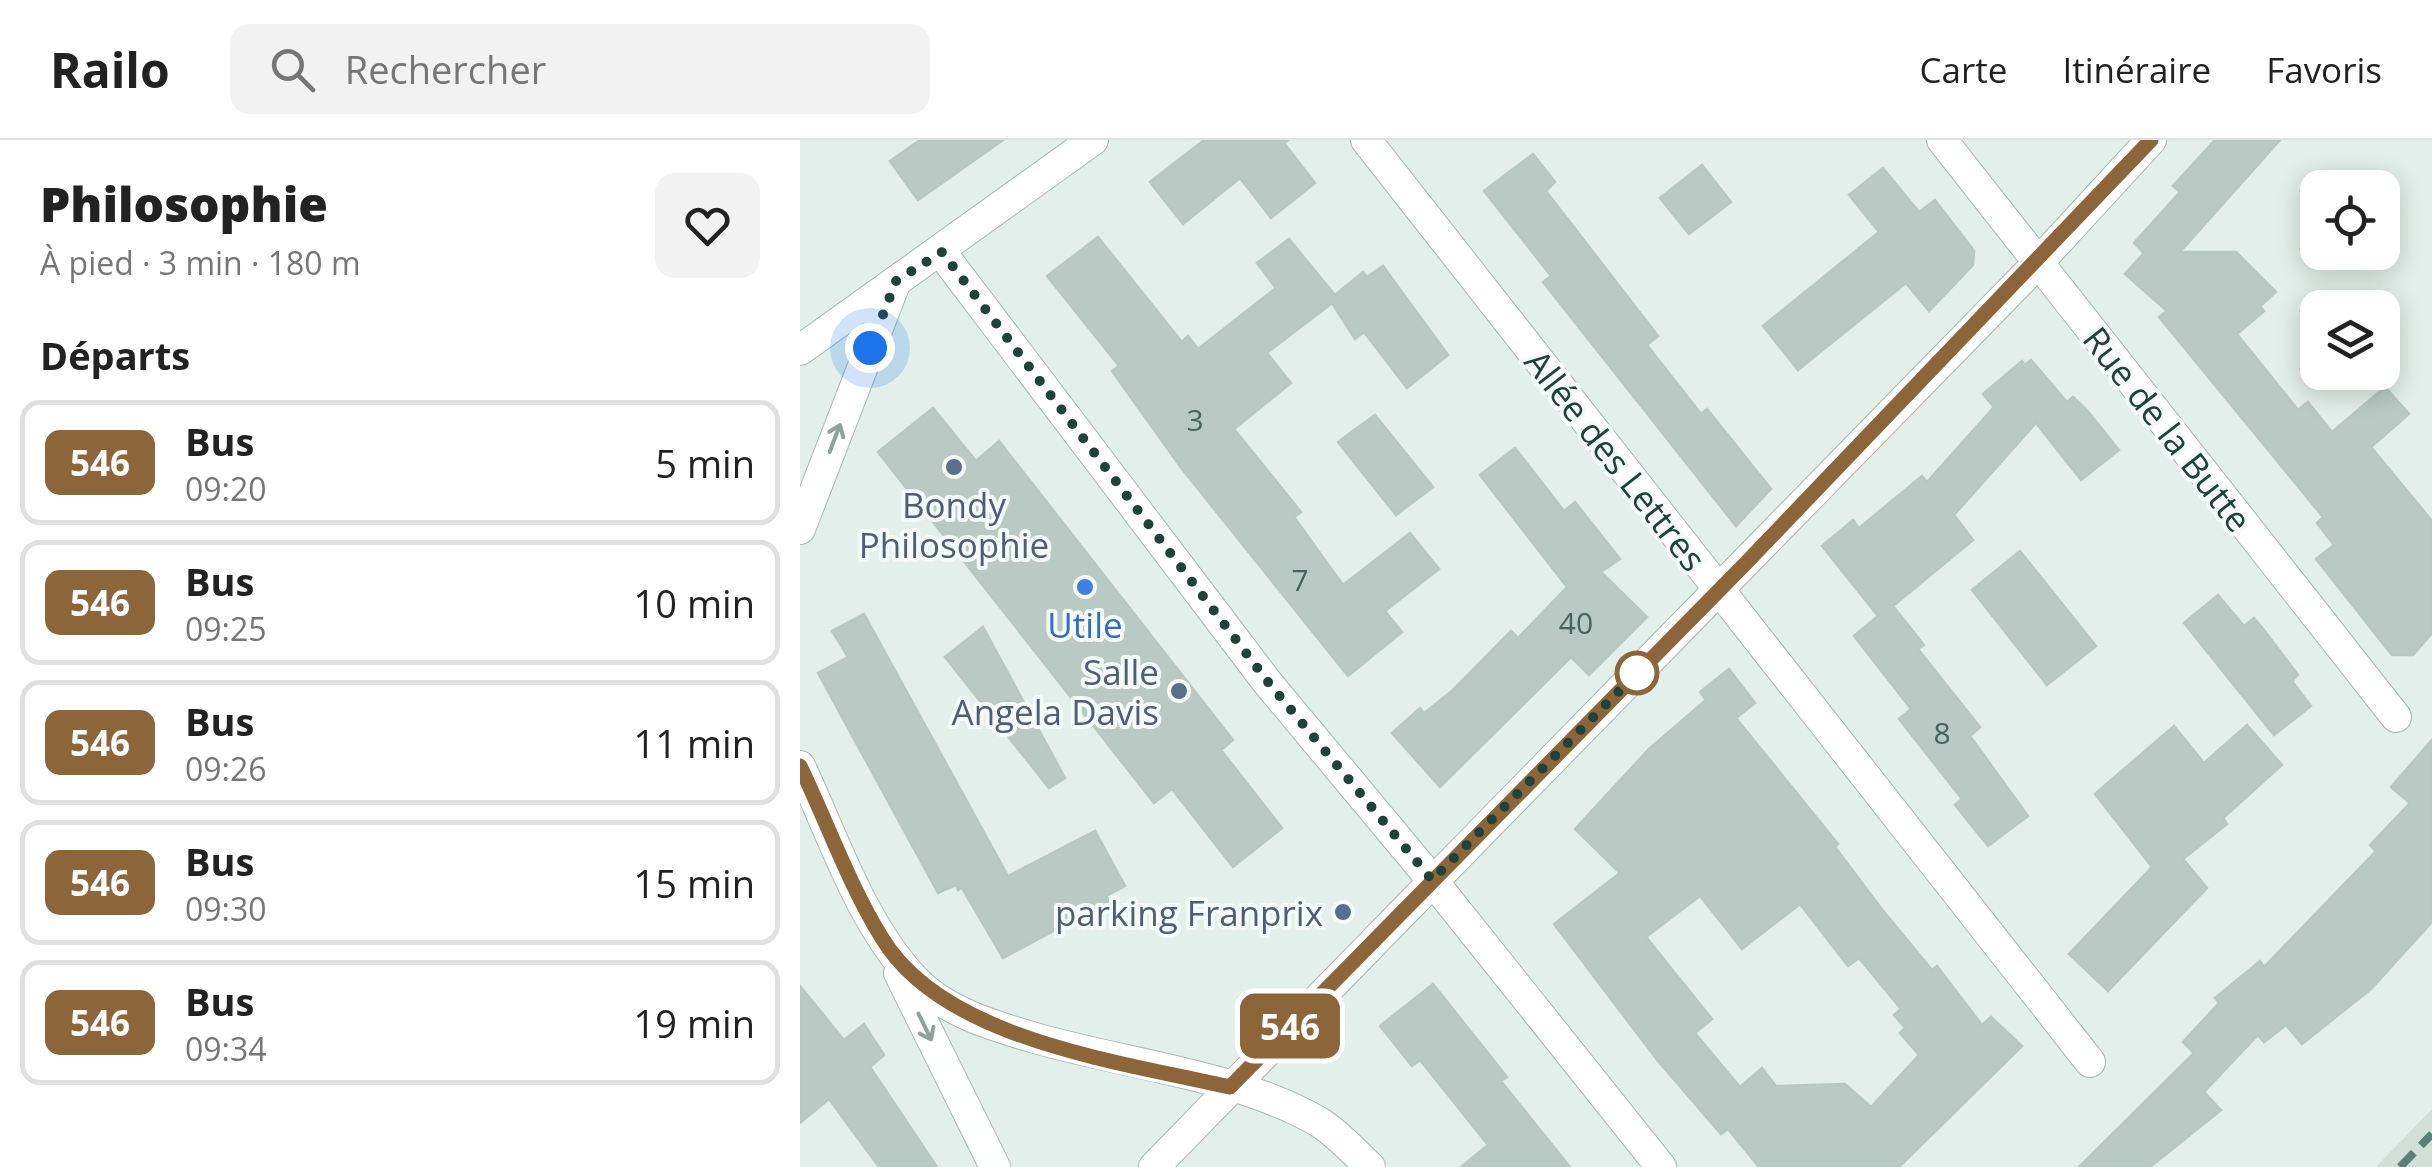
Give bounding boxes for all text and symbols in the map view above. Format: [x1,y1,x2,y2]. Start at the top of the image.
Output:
search box [230,24,930,114]
text: Railo [50,37,170,102]
icon: search [265,42,320,97]
text: Rechercher [345,43,546,95]
text: Carte [1919,46,2007,93]
text: Itinéraire [2062,46,2211,93]
text: Favoris [2266,46,2382,93]
map controls [2300,170,2400,390]
button: locate [2300,170,2400,270]
text: Philosophie [40,171,328,236]
button: heart [655,173,760,278]
text: À pied · 3 min · 180 m [40,241,361,284]
button: layers [2300,290,2400,390]
street label: Rue de la Butte [2073,317,2263,541]
your location [845,323,895,373]
text: Départs [40,329,190,381]
street label: Allée des Lettres [1515,340,1717,580]
house number: 3 [1186,399,1204,440]
text: Bus [185,415,254,467]
one-way arrow [828,423,846,454]
text: 5 min [655,437,755,489]
text: 546 [70,439,130,486]
marker: Bondy Philosophie [943,456,965,478]
text: 09:20 [185,467,267,510]
place label: Bondy Philosophie [859,481,1049,568]
text: Bus [185,555,254,607]
house number: 7 [1291,559,1309,600]
marker: Utile [1074,576,1096,598]
text: 10 min [634,577,755,629]
text: 546 [70,579,130,626]
place label: Utile [1047,601,1123,648]
house number: 40 [1559,602,1593,643]
text: 09:25 [185,607,267,650]
place label: Salle Angela Davis [952,648,1159,735]
unlabelled marker [1616,652,1658,694]
marker: Salle Angela Davis [1168,680,1190,702]
text: Bus [185,695,254,747]
house number: 8 [1933,712,1951,753]
text: 11 min [634,717,755,769]
text: 546 [70,719,130,766]
text: 09:26 [185,747,267,790]
text: Bus [185,835,254,887]
text: 15 min [634,857,755,909]
text: 546 [70,859,130,906]
text: 09:30 [185,887,267,930]
place label: parking Franprix [1055,889,1323,936]
marker: parking Franprix [1332,901,1354,923]
text: Bus [185,975,254,1027]
line badge: 546 [1232,994,1348,1058]
text: 19 min [634,997,755,1049]
text: 546 [70,999,130,1046]
text: 546 [1260,1003,1320,1050]
one-way arrow [917,1011,936,1041]
text: 09:34 [185,1027,267,1070]

